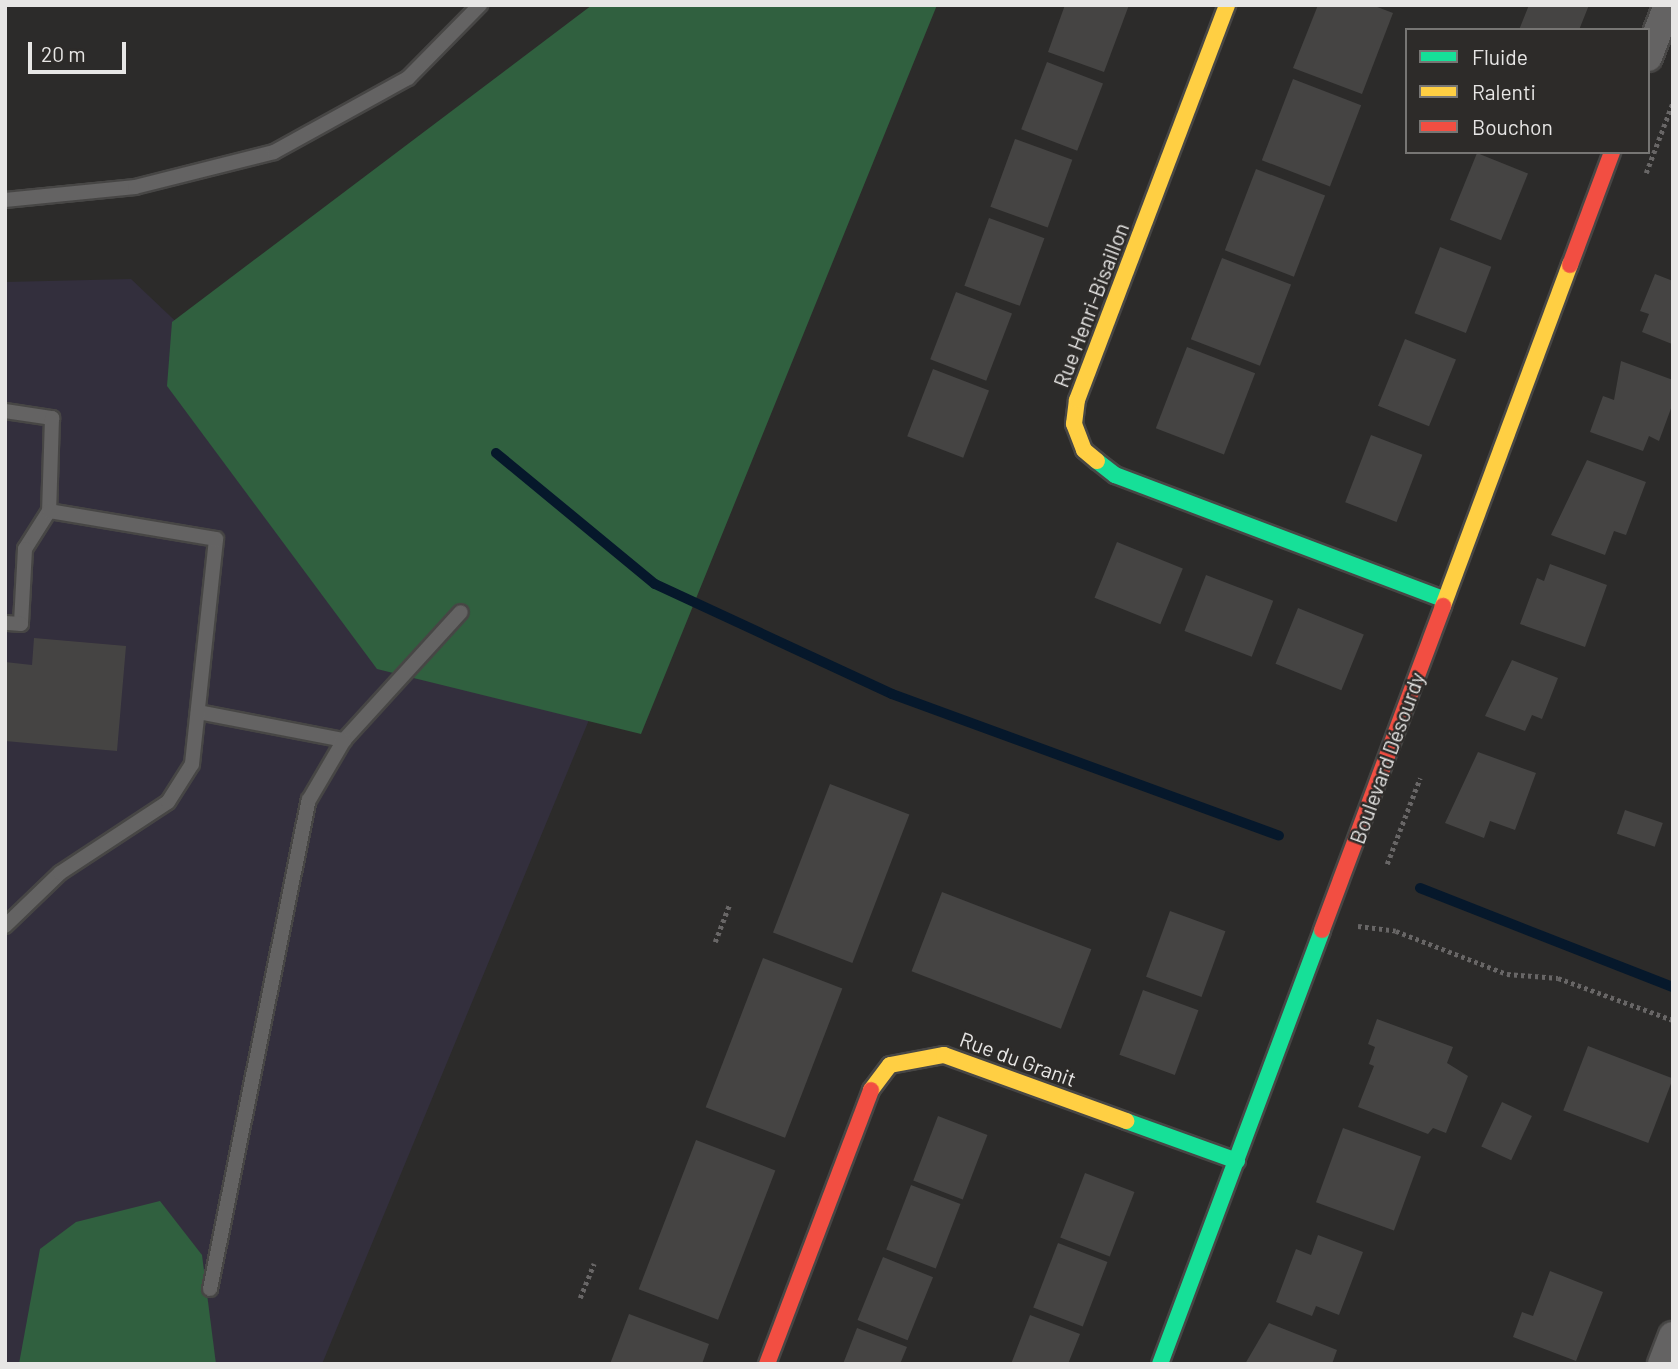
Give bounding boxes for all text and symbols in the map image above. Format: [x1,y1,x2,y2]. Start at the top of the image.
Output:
scale bar [32,28,130,72]
legend [1405,28,1650,154]
text: 20 m [41,41,86,66]
text: Fluide [1472,44,1528,69]
text: Ralenti [1472,79,1536,104]
text: Bouchon [1472,114,1553,139]
street label: Rue Henri-Bisaillon [1048,219,1134,391]
street label: Boulevard Désourdy [1344,669,1430,847]
street label: Rue du Granit [956,1026,1080,1092]

